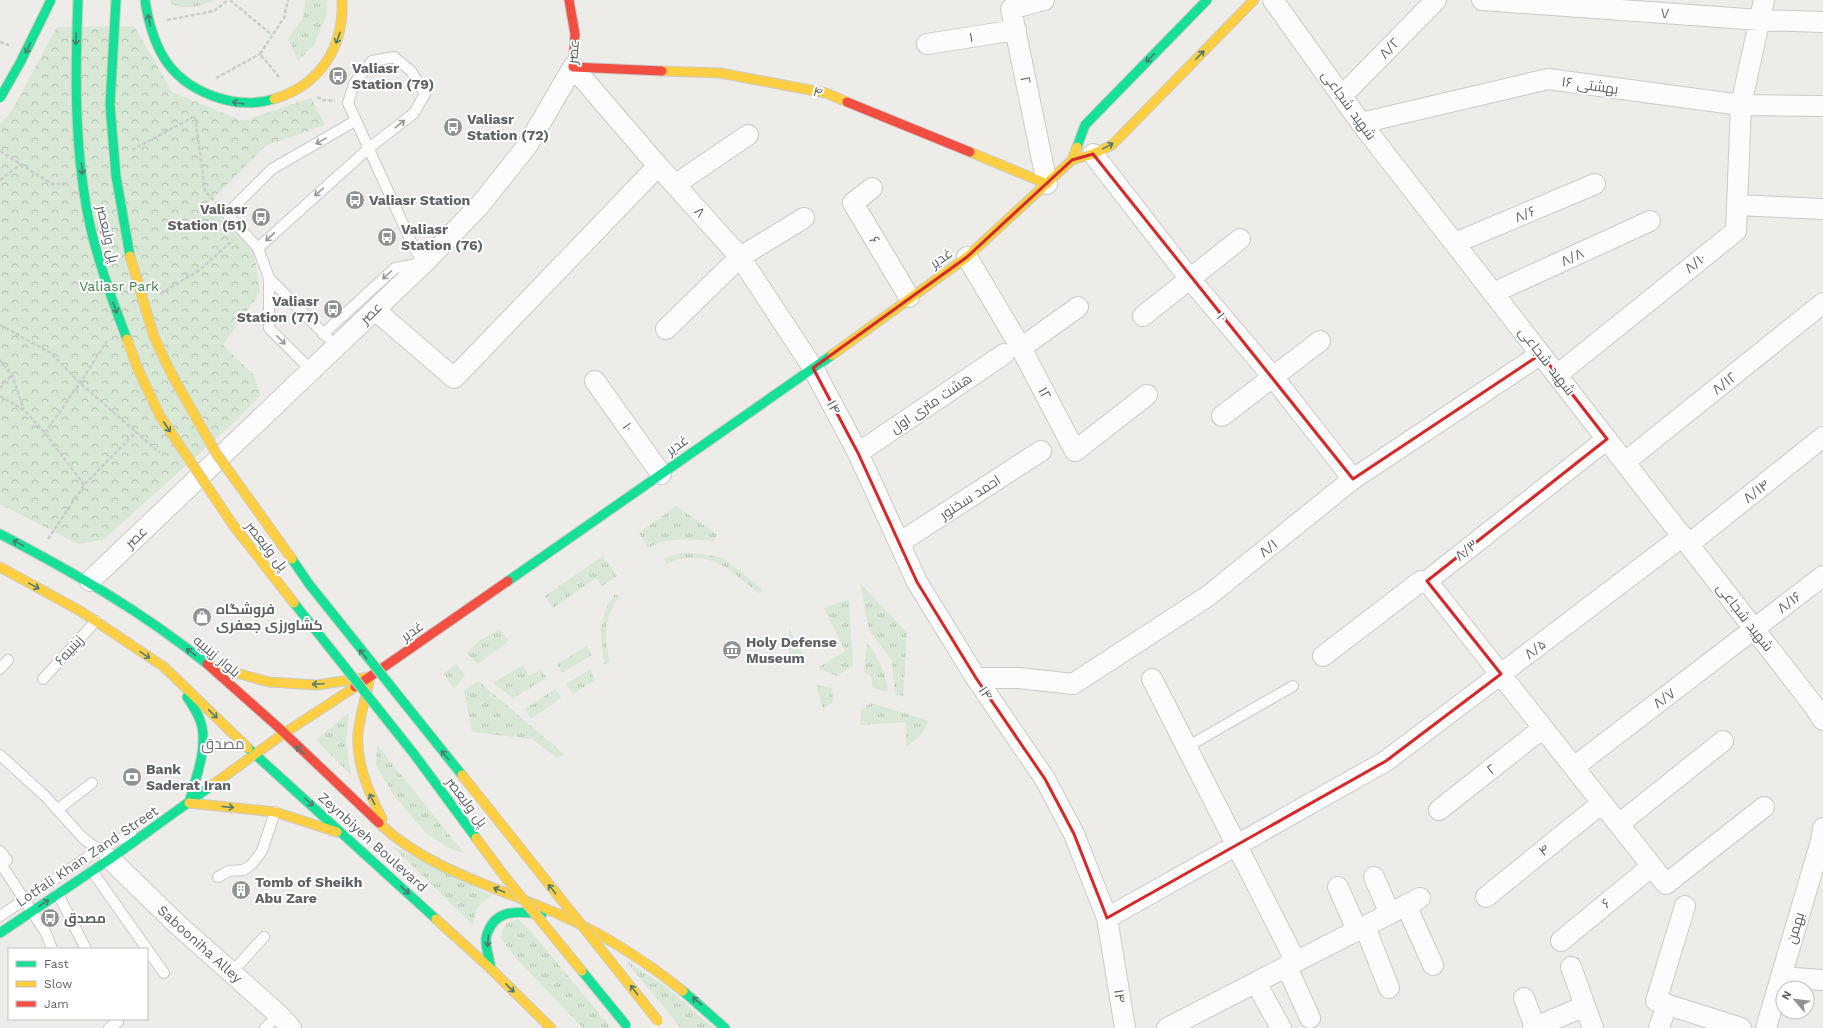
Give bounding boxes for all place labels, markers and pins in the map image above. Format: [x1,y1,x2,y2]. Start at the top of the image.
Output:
place label: Valiasr Station (79) [352,60,434,92]
bus stop icon: Valiasr Station (79) [327,65,349,87]
place label: Valiasr Station (72) [467,111,549,143]
bus stop icon: Valiasr Station (72) [442,116,464,138]
bus stop icon: Valiasr Station [344,189,366,211]
place label: Valiasr Station [369,192,470,208]
place label: Valiasr Station (51) [168,201,247,233]
bus stop icon: Valiasr Station (51) [250,206,272,228]
place label: Valiasr Station (76) [401,221,483,253]
bus stop icon: Valiasr Station (76) [376,226,398,248]
place label: Valiasr Station (77) [237,293,319,325]
bus stop icon: Valiasr Station (77) [322,298,344,320]
place label: فروشگاه کشاورزی جعفری [216,601,323,634]
shop icon: فروشگاه کشاورزی جعفری [191,606,213,628]
place label: Holy Defense Museum [746,634,837,666]
museum icon: Holy Defense Museum [721,639,743,661]
place label: Bank Saderat Iran [146,761,231,793]
bank icon: Bank Saderat Iran [121,766,143,788]
place label: Tomb of Sheikh Abu Zare [255,874,362,906]
building icon: Tomb of Sheikh Abu Zare [230,879,252,901]
bus stop icon: مصدق [39,907,61,929]
place label: مصدق [64,910,106,927]

